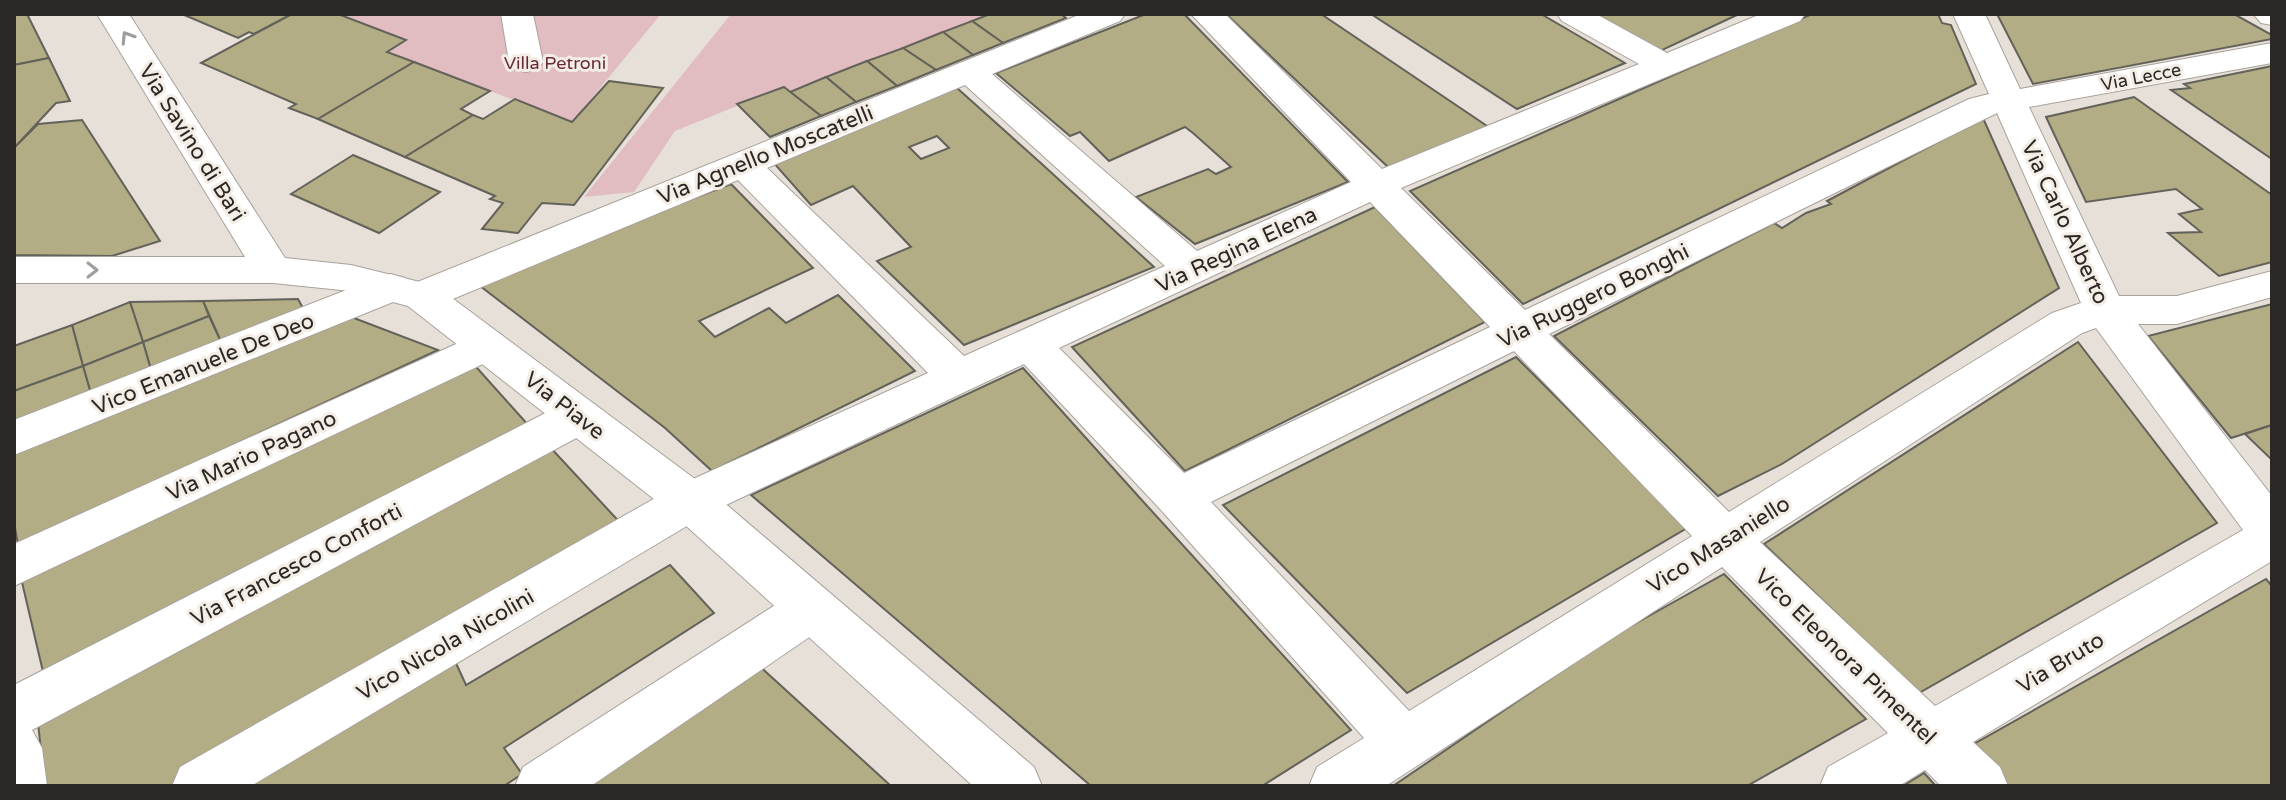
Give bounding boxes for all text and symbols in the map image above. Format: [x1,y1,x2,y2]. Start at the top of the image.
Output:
one-way arrow [122,32,137,46]
park label: Villa Petroni [504,52,606,74]
street label: Via Lecce [2099,58,2183,96]
street label: Via Savino di Bari [133,59,251,226]
street label: Via Agnello Moscatelli [654,100,877,210]
street label: Via Carlo Alberto [2016,137,2114,308]
street label: Via Regina Elena [1151,201,1321,299]
street label: Via Ruggero Bonghi [1493,238,1693,354]
one-way arrow [86,261,99,279]
street label: Vico Emanuele De Deo [89,308,318,420]
street label: Via Piave [519,366,610,445]
street label: Via Mario Pagano [162,405,341,507]
street label: Vico Masaniello [1642,491,1795,599]
street label: Via Francesco Conforti [186,498,407,632]
street label: Vico Eleonora Pimentel [1749,563,1941,750]
street label: Vico Nicola Nicolini [352,583,539,706]
street label: Via Bruto [2012,627,2109,699]

